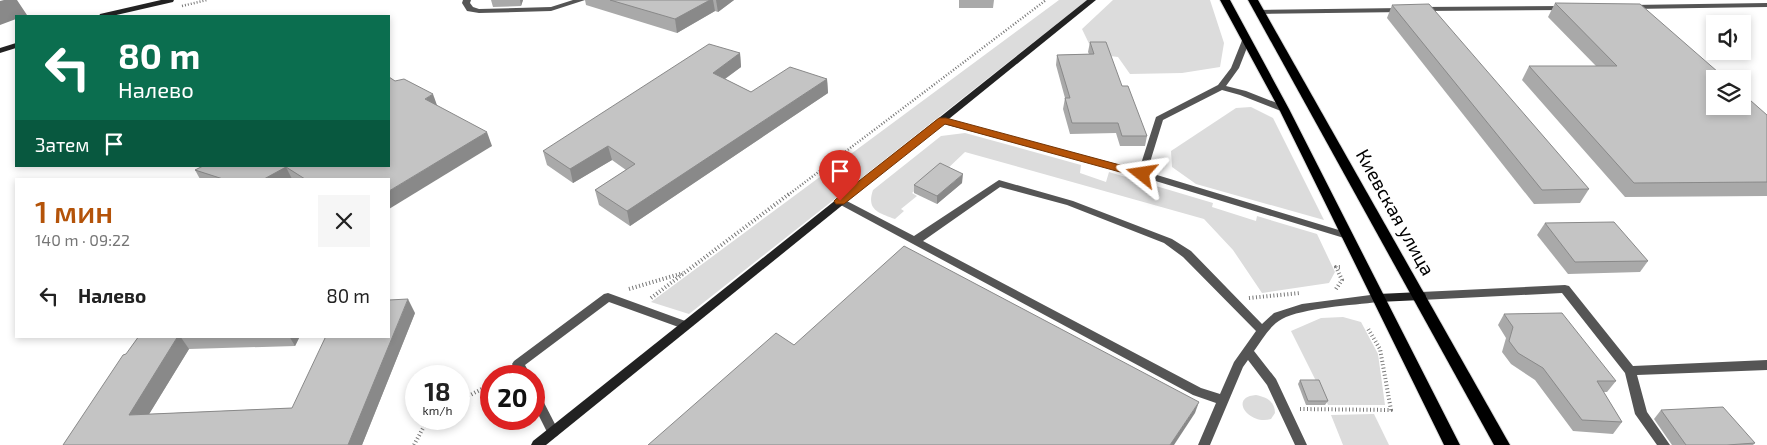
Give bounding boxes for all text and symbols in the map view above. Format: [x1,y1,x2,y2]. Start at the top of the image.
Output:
map controls [1706,15,1751,115]
button: sound [1706,15,1751,60]
text: 80 m [118,34,200,76]
icon: left [35,35,100,100]
button: layers [1706,70,1751,115]
text: Налево [118,76,194,102]
icon: arrive [100,130,128,158]
text: Затем [35,133,90,156]
street label: Киевская улица [1351,145,1440,280]
position arrow [1115,147,1167,199]
pin [819,150,861,201]
icon: arrive [826,157,854,185]
text: 1 мин [35,193,113,229]
button: close [318,195,370,247]
text: 140 m · 09:22 [35,230,130,249]
icon: left [35,282,63,310]
text: Налево [78,284,146,307]
text: 80 m [326,284,370,307]
speed limit sign: 20 [480,365,545,430]
text: 18 [424,376,451,406]
text: km/h [423,403,452,417]

